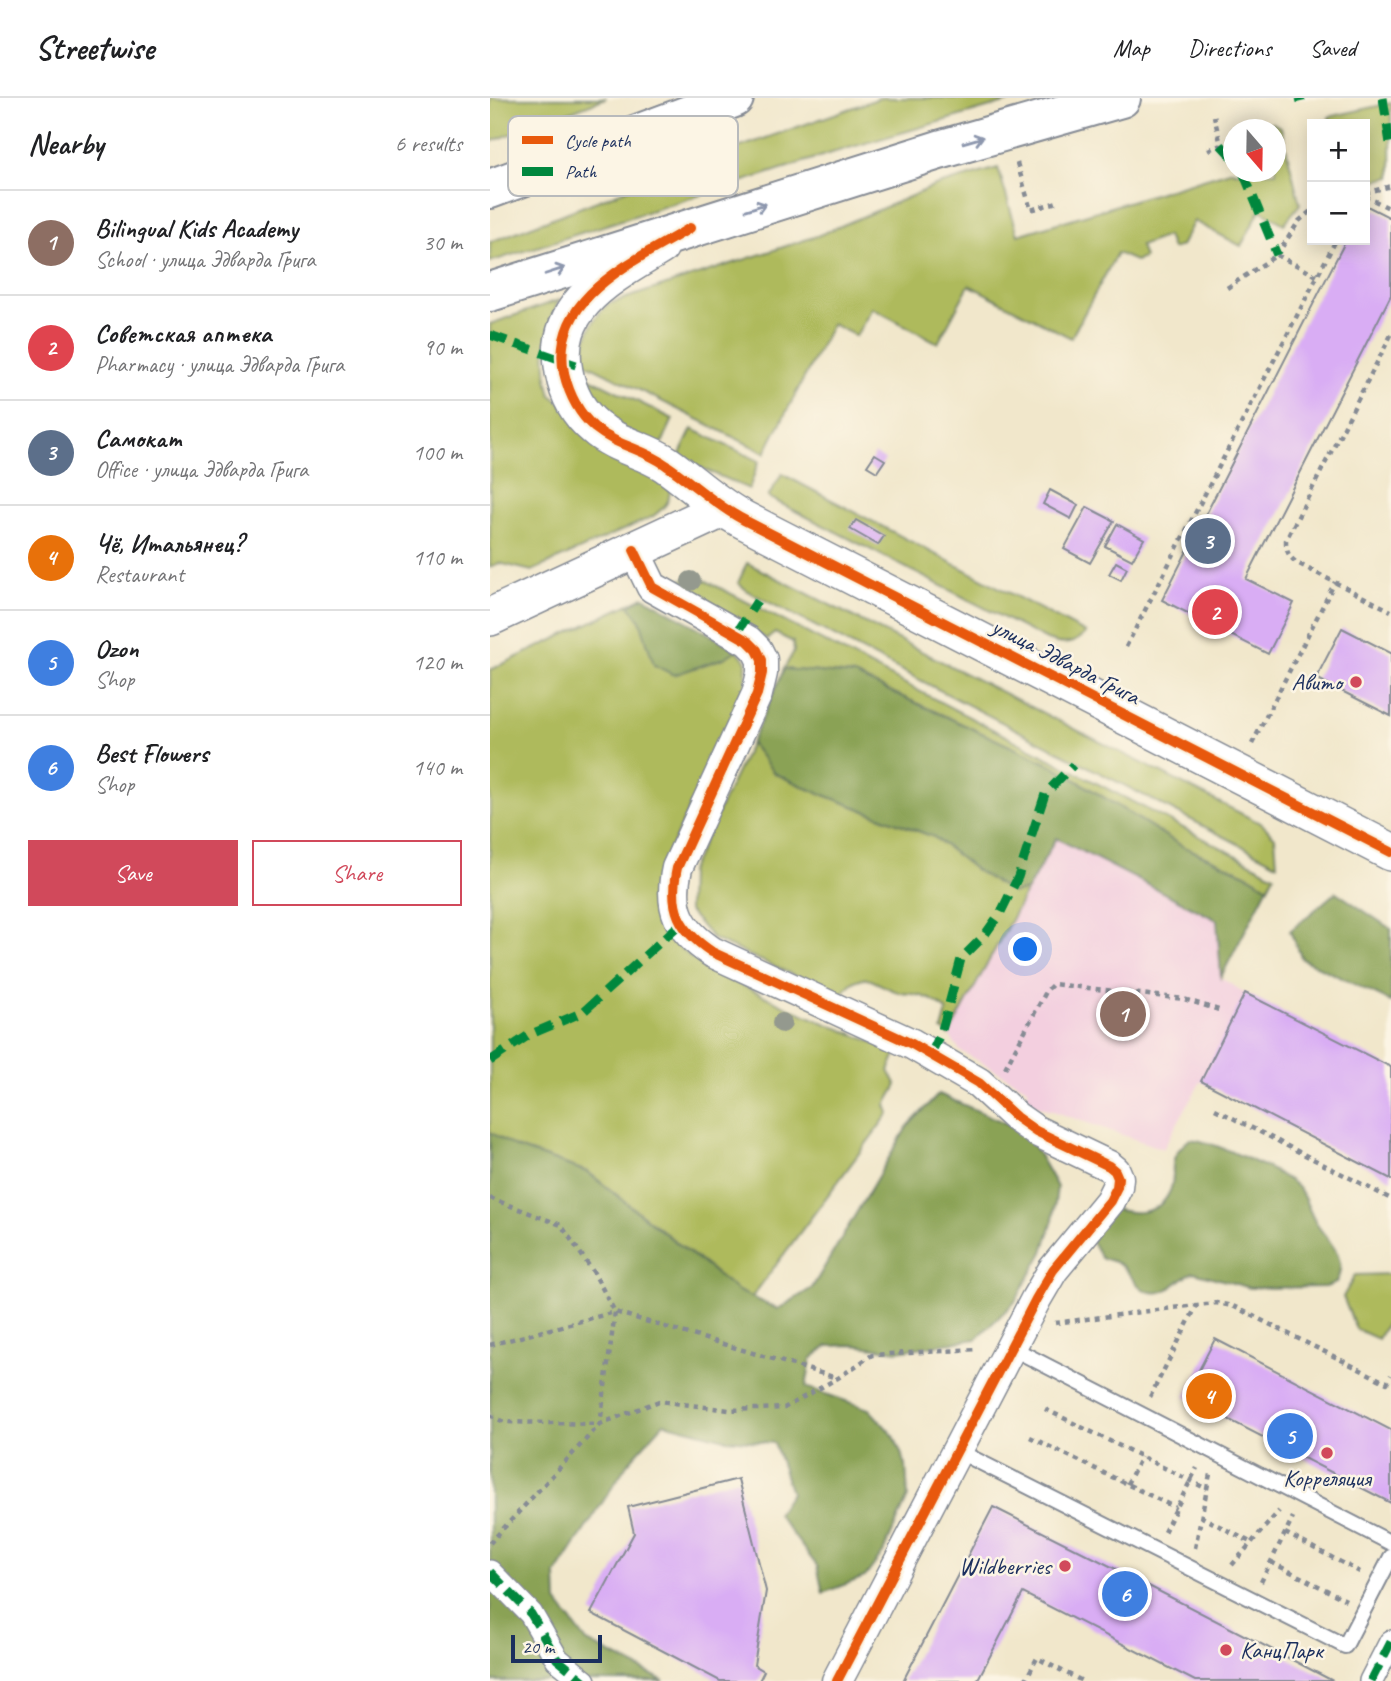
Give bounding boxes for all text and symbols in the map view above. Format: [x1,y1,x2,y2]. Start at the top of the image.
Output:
text: Streetwise [35,27,154,69]
text: Map [1113,33,1150,63]
text: Directions [1188,33,1271,63]
text: Saved [1309,33,1356,63]
legend [508,116,738,196]
north arrow [1223,119,1286,182]
map controls [1307,119,1370,245]
button: + [1307,119,1370,182]
text: Nearby [28,125,104,163]
text: 6 results [395,129,462,158]
text: Cycle path [565,129,631,153]
one-way arrow [961,133,984,146]
text: Path [565,160,598,184]
button: − [1307,182,1370,245]
one-way arrow [744,200,766,213]
text: Bilingual Kids Academy [95,212,298,245]
text: 1 [46,228,56,257]
text: 30 m [423,228,462,257]
text: School · улица Эдварда Грига [95,245,315,274]
one-way arrow [544,264,566,277]
text: Советская аптека [95,317,271,350]
text: 2 [46,333,56,362]
text: 90 m [423,333,462,362]
text: Pharmacy · улица Эдварда Грига [95,350,344,379]
text: Самокат [95,422,182,455]
text: 3 [46,438,56,467]
text: 100 m [413,438,462,467]
text: Office · улица Эдварда Грига [95,455,308,484]
pin: 3 [1185,515,1231,567]
text: Чё, Итальянец? [95,527,243,560]
text: 4 [46,543,56,572]
text: 110 m [413,543,462,572]
text: Restaurant [95,560,184,589]
pin: 2 [1192,586,1238,638]
street label: улица Эдварда Грига [985,610,1146,712]
text: Ozon [95,632,138,665]
text: 5 [46,648,56,677]
text: 120 m [413,648,462,677]
text: Shop [95,665,134,694]
place label: Авито [1292,667,1345,697]
marker: Авито [1348,674,1364,690]
text: Best Flowers [95,737,208,770]
text: 6 [46,753,56,782]
text: 140 m [413,753,462,782]
text: Shop [95,770,134,799]
button: Save [28,840,238,906]
button: Share [252,840,462,906]
your location [1008,932,1042,966]
pin: 1 [1100,988,1146,1040]
pin: 4 [1186,1370,1232,1422]
pin: 5 [1267,1410,1313,1462]
marker: Корреляция [1319,1445,1335,1461]
place label: Корреляция [1283,1463,1372,1493]
place label: Wildberries [959,1551,1053,1581]
marker: Wildberries [1057,1558,1073,1574]
pin: 6 [1102,1568,1148,1620]
scale bar [511,1632,602,1664]
text: 20 m [522,1635,554,1659]
place label: КанцПарк [1240,1635,1325,1665]
marker: КанцПарк [1218,1642,1234,1658]

